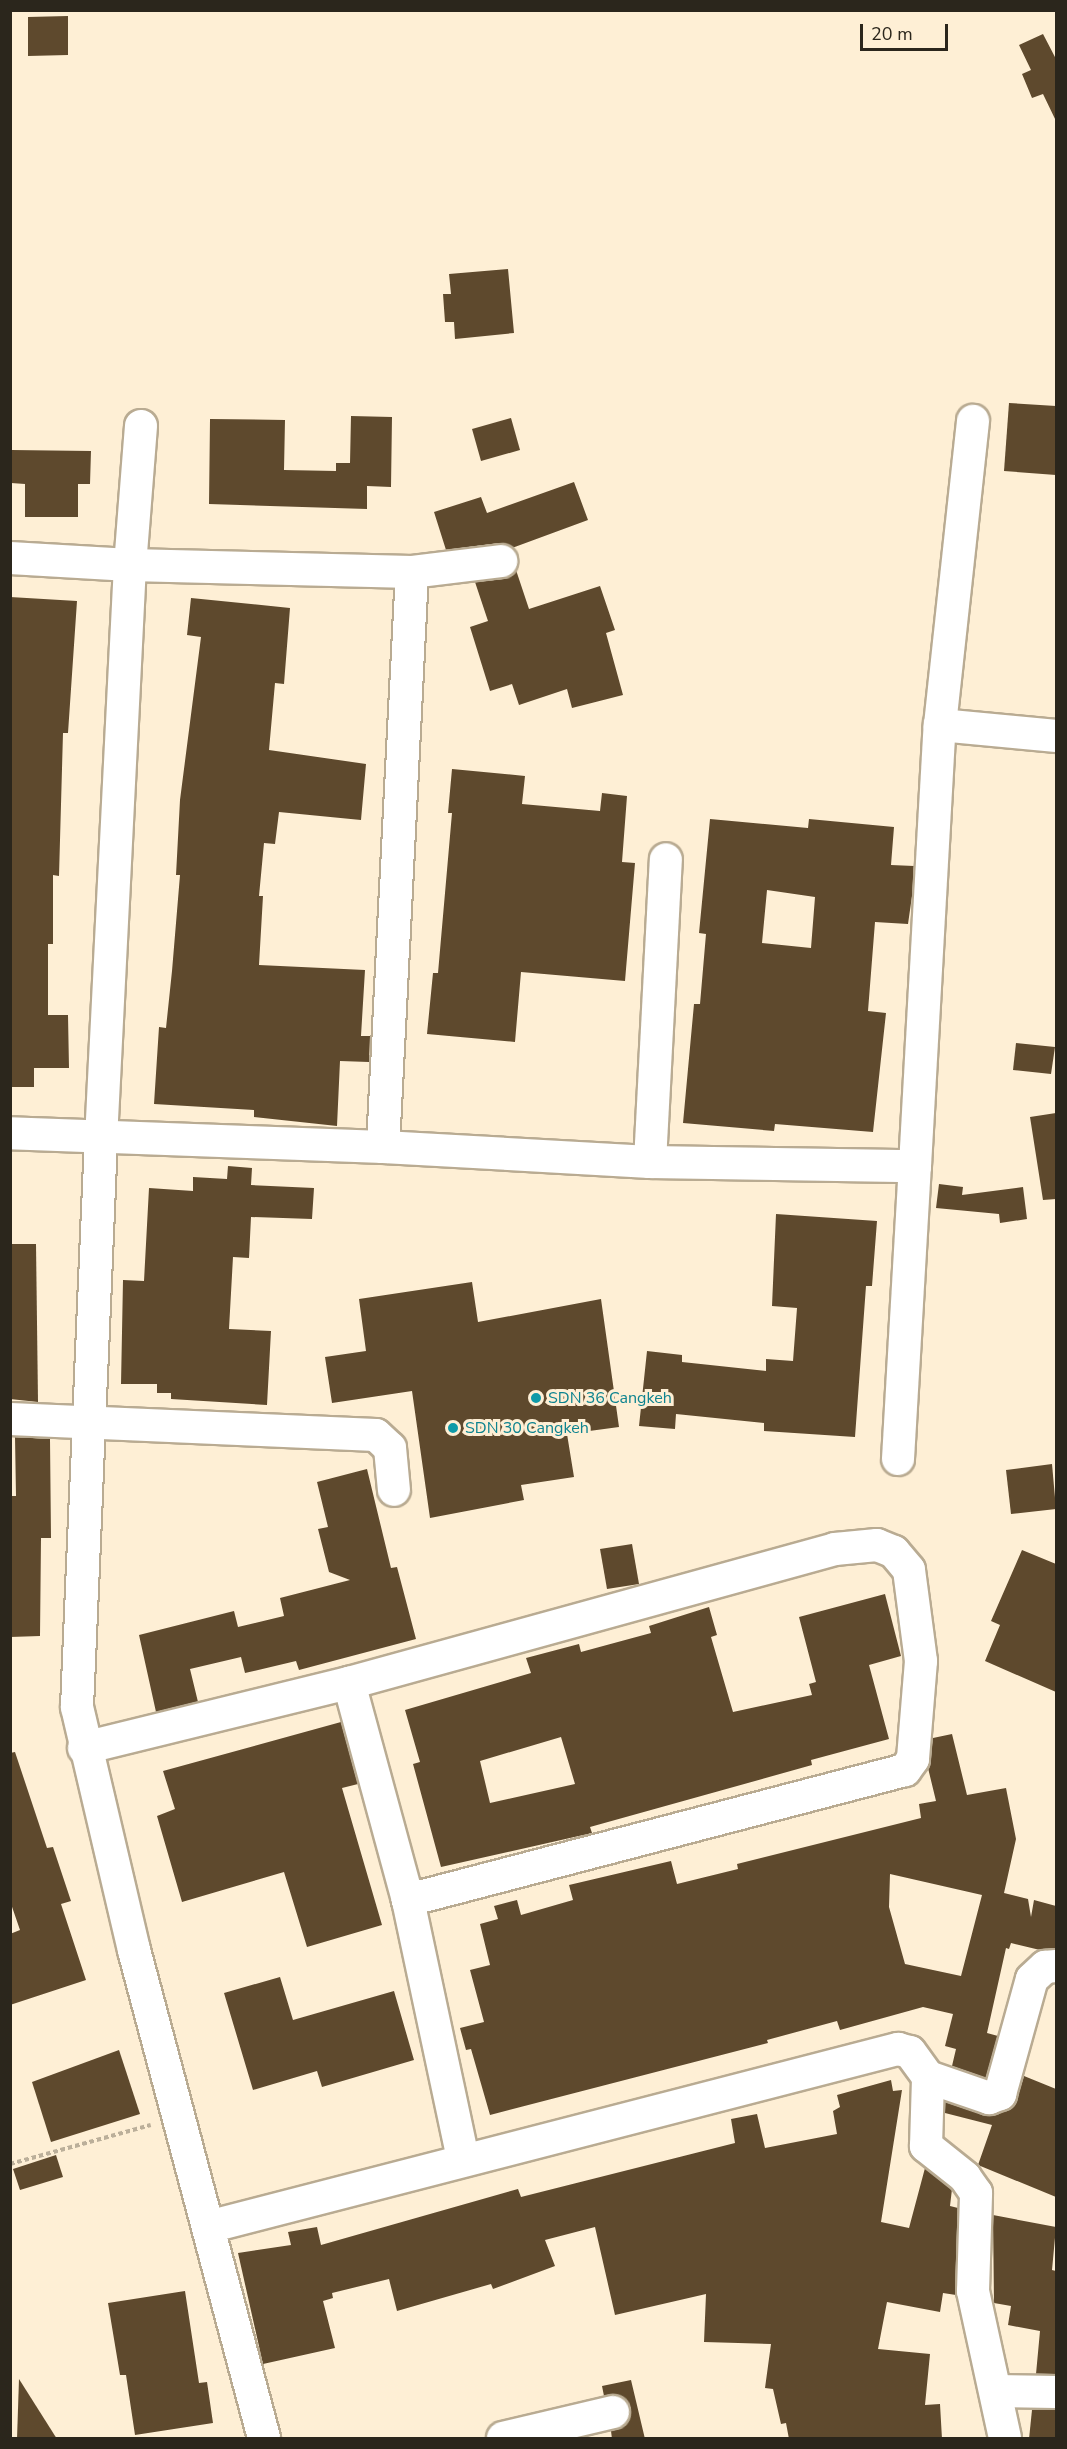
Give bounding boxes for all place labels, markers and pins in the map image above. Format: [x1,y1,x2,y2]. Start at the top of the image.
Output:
place label: SDN 36 Cangkeh [548,1388,672,1408]
marker: SDN 36 Cangkeh [529,1391,543,1405]
place label: SDN 30 Cangkeh [465,1418,589,1438]
marker: SDN 30 Cangkeh [446,1421,460,1435]

